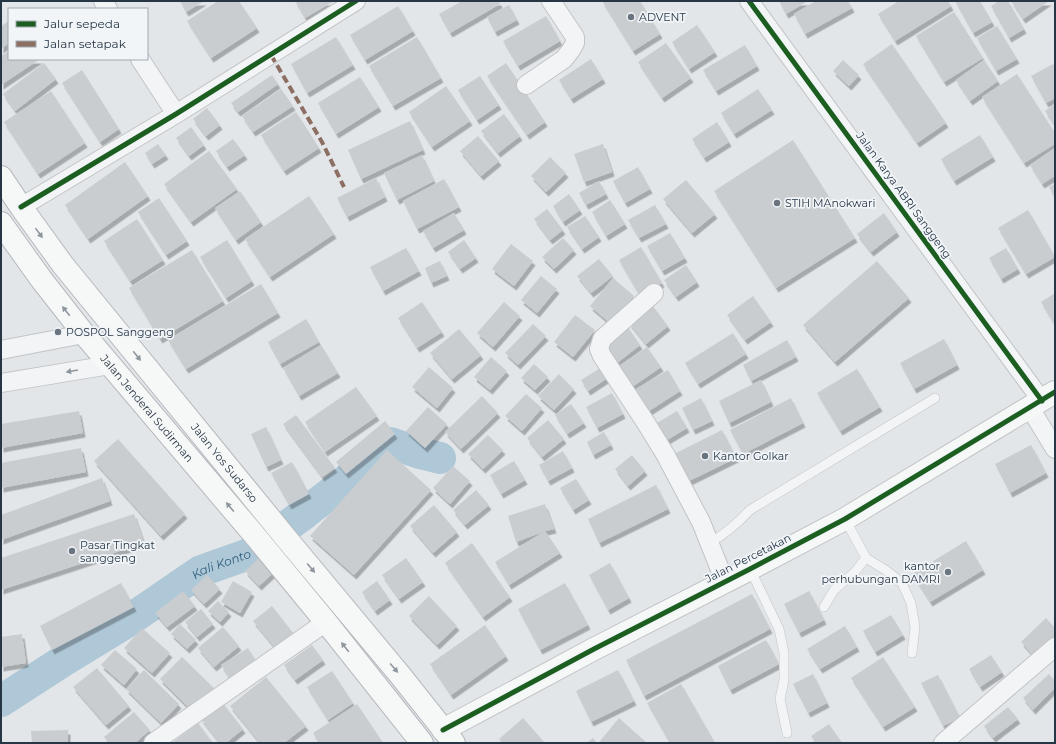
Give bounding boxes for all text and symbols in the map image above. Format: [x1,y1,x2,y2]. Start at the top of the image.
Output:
legend [8,8,148,60]
place label: ADVENT [639,10,687,24]
marker: ADVENT [626,12,636,22]
text: Jalur sepeda [43,16,120,31]
text: Jalan setapak [43,36,127,51]
street label: Jalan Karya ABRI Sanggeng [853,128,955,261]
place label: STIH MAnokwari [785,196,875,210]
marker: STIH MAnokwari [772,198,782,208]
one-way arrow [35,227,43,238]
one-way arrow [62,306,70,317]
place label: POSPOL Sanggeng [66,325,174,339]
marker: POSPOL Sanggeng [53,327,63,337]
street label: Jalan Jenderal Sudirman [97,351,196,465]
one-way arrow [133,351,142,362]
one-way arrow [66,368,78,374]
street label: Jalan Yos Sudarso [187,420,261,505]
place label: Kantor Golkar [713,449,789,463]
marker: Kantor Golkar [700,451,710,461]
one-way arrow [226,502,235,512]
street label: Jalan Percetakan [702,530,793,586]
place label: Pasar Tingkat sanggeng [80,538,156,565]
marker: Pasar Tingkat sanggeng [67,546,77,556]
water label: Kali Konto [189,546,253,582]
place label: kantor perhubungan DAMRI [821,559,940,586]
one-way arrow [306,563,315,573]
marker: kantor perhubungan DAMRI [943,567,953,577]
one-way arrow [341,641,350,652]
one-way arrow [390,662,399,673]

